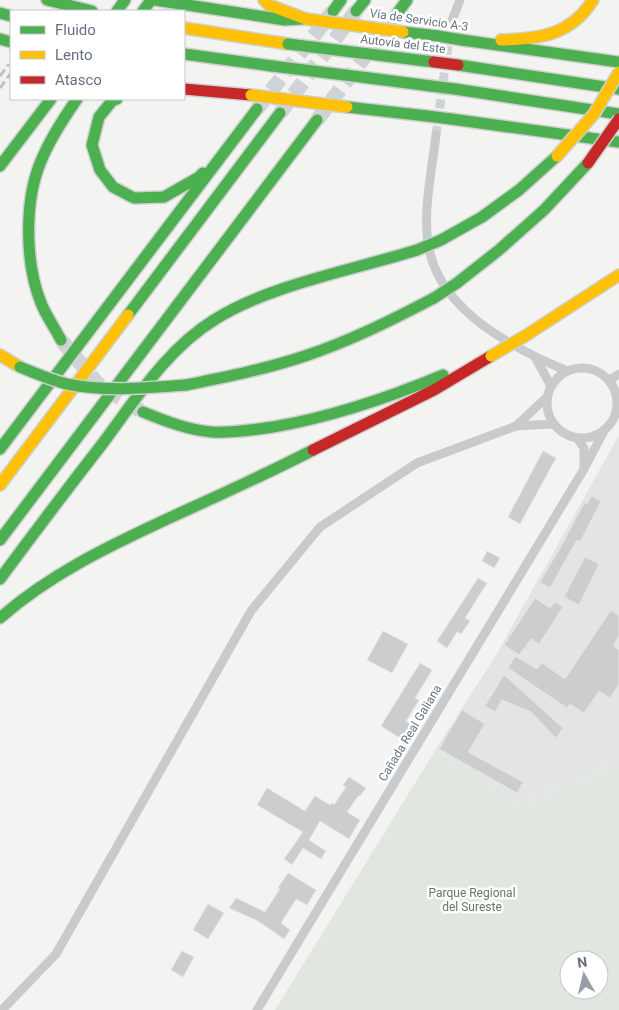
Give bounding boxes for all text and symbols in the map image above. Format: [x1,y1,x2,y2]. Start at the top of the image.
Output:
street label: Vía de Servicio A-3 [369,6,469,34]
legend [10,10,185,100]
text: Fluido [55,21,96,39]
street label: Autovía del Este [360,32,446,56]
text: Lento [55,46,93,64]
text: Atasco [55,71,102,89]
street label: Cañada Real Galiana [376,682,444,784]
park label: Parque Regional del Sureste [428,886,516,914]
north arrow [559,950,609,1000]
text: N [576,954,588,971]

